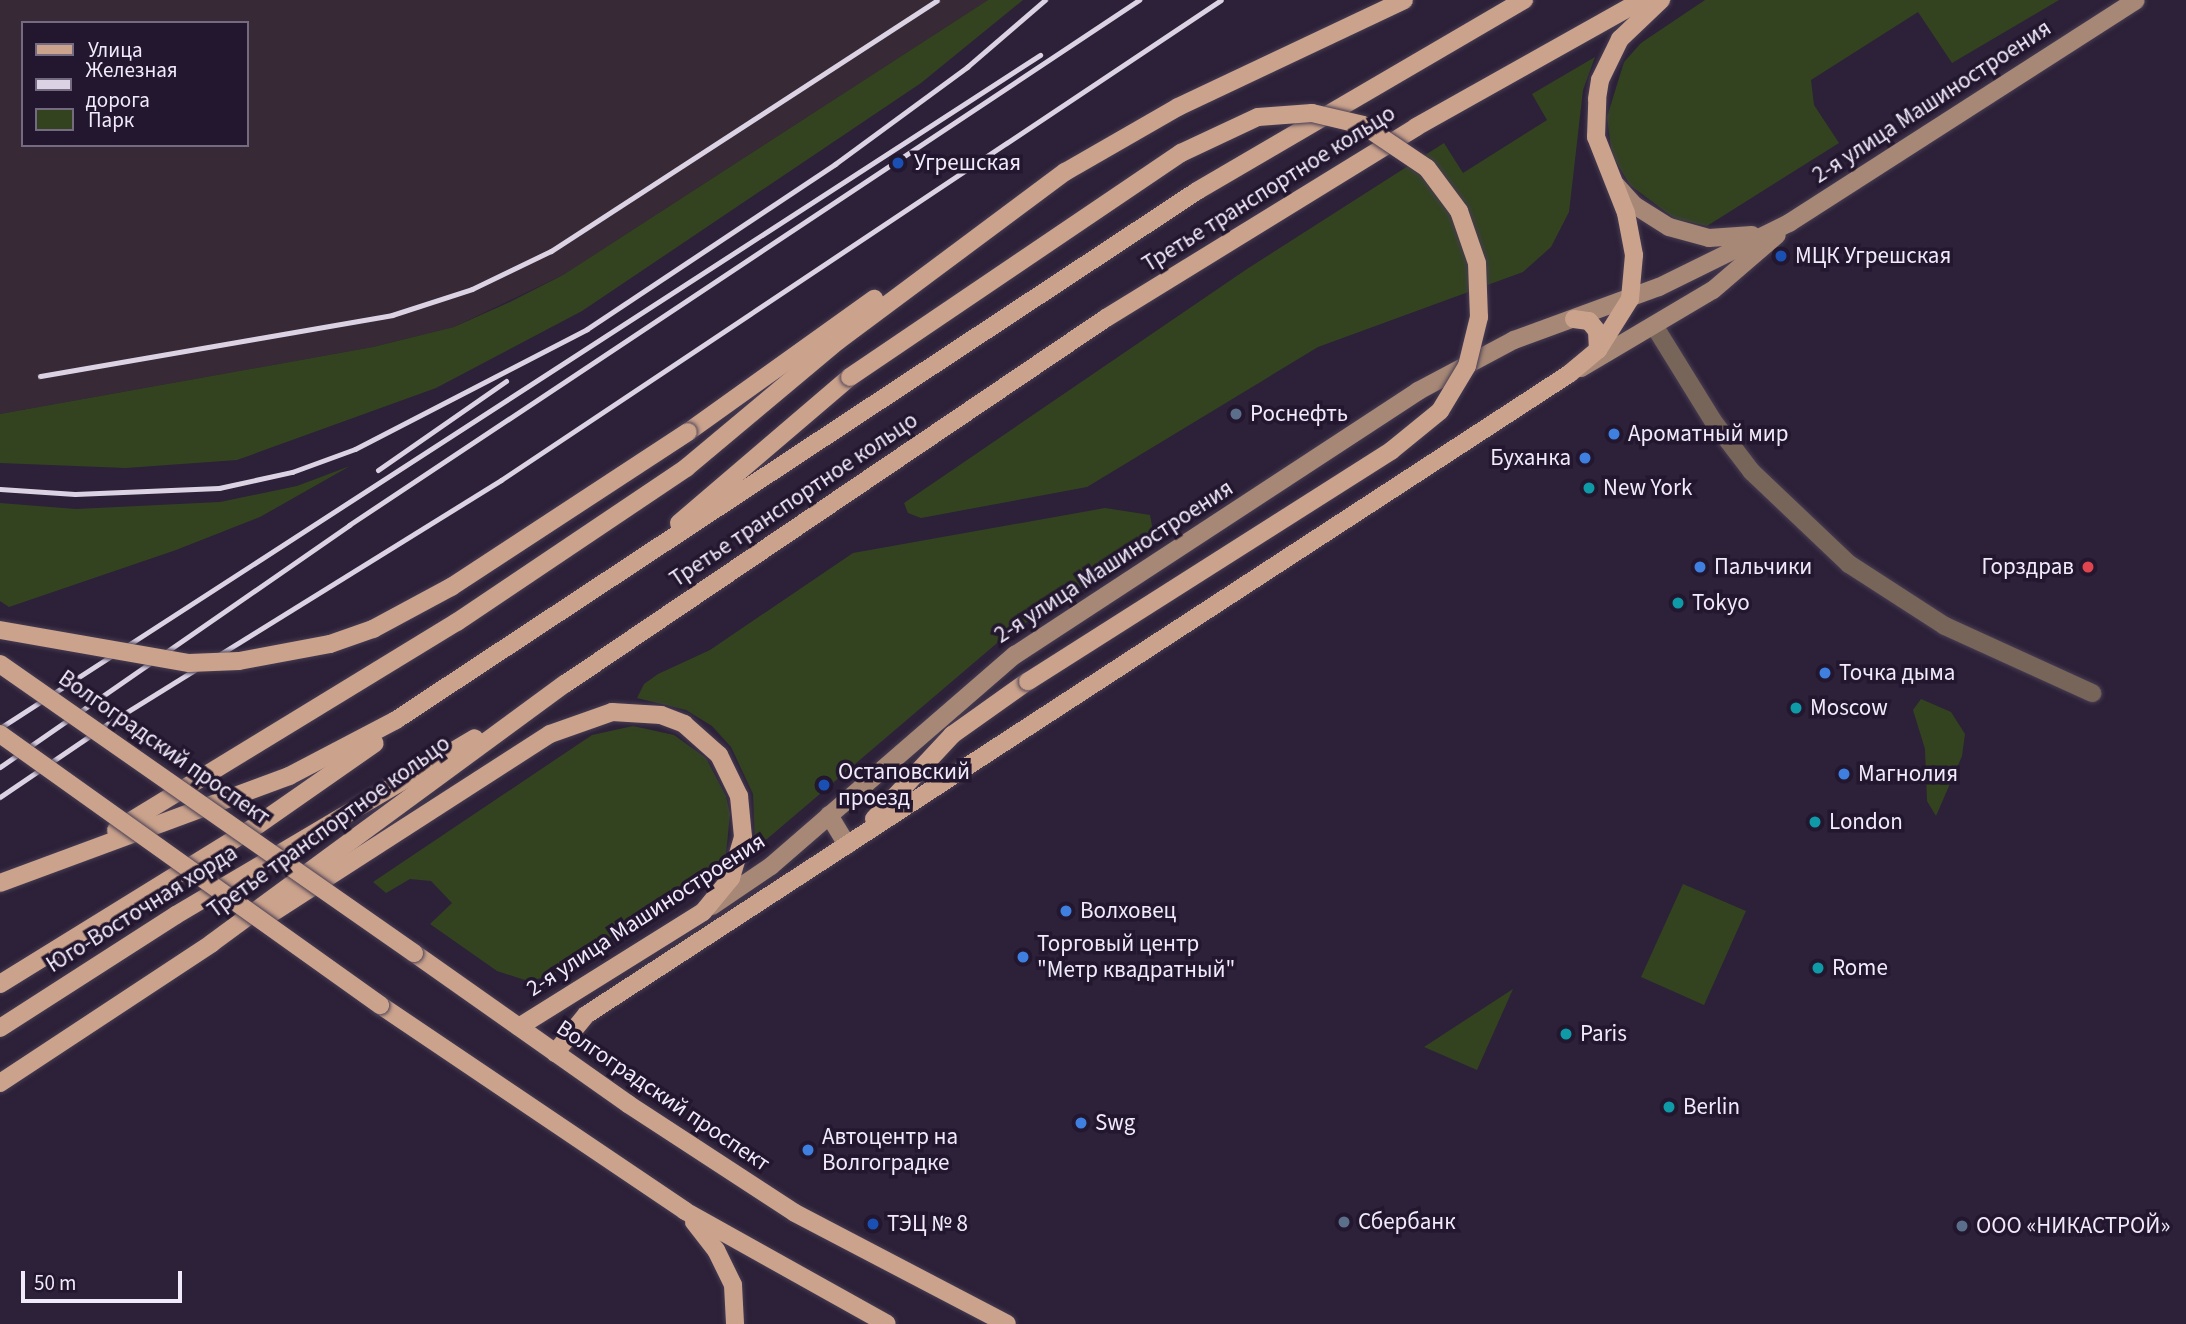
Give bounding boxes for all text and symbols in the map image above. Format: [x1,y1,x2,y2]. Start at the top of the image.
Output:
street label: 2-я улица Машиностроения [1808,14,2056,190]
legend [21,21,248,147]
text: Улица [88,35,143,65]
text: Железная дорога [86,55,178,115]
street label: Третье транспортное кольцо [1137,100,1401,278]
text: Парк [88,105,134,135]
place label: Угрешская [914,149,1021,177]
marker: Угрешская [888,153,908,173]
place label: МЦК Угрешская [1795,242,1951,270]
marker: МЦК Угрешская [1773,248,1789,264]
place label: Роснефть [1250,400,1348,428]
marker: Роснефть [1228,406,1244,422]
street label: Третье транспортное кольцо [665,407,923,593]
place label: Ароматный мир [1628,420,1789,448]
marker: Ароматный мир [1606,426,1622,442]
place label: Буханка [1490,444,1571,472]
marker: Буханка [1577,450,1593,466]
street label: 2-я улица Машиностроения [990,474,1238,650]
place label: New York [1603,474,1692,502]
marker: New York [1581,480,1597,496]
place label: Пальчики [1714,553,1812,581]
place label: Горздрав [1981,553,2074,581]
marker: Пальчики [1692,559,1708,575]
marker: Горздрав [2080,559,2096,575]
place label: Tokyo [1692,589,1750,617]
marker: Tokyo [1670,595,1686,611]
place label: Точка дыма [1839,659,1955,687]
street label: Волгоградский проспект [53,665,275,831]
marker: Точка дыма [1817,665,1833,681]
place label: Moscow [1810,694,1888,722]
marker: Moscow [1788,700,1804,716]
street label: Третье транспортное кольцо [202,730,456,924]
place label: Остаповский проезд [838,758,970,812]
place label: Магнолия [1858,760,1958,788]
marker: Магнолия [1836,766,1852,782]
marker: Остаповский проезд [816,777,832,793]
place label: London [1829,808,1903,836]
marker: London [1807,814,1823,830]
street label: 2-я улица Машиностроения [522,827,770,1003]
street label: Юго-Восточная хорда [41,839,243,979]
place label: Волховец [1080,897,1176,925]
marker: Волховец [1058,903,1074,919]
place label: Торговый центр "Метр квадратный" [1037,930,1235,984]
marker: Торговый центр "Метр квадратный" [1015,949,1031,965]
place label: Rome [1832,954,1888,982]
marker: Rome [1810,960,1826,976]
street label: Волгоградский проспект [551,1014,775,1178]
place label: Paris [1580,1020,1627,1048]
marker: Paris [1558,1026,1574,1042]
place label: Berlin [1683,1093,1740,1121]
marker: Berlin [1661,1099,1677,1115]
place label: Swg [1095,1109,1135,1137]
marker: Swg [1073,1115,1089,1131]
place label: Автоцентр на Волгоградке [822,1123,958,1177]
marker: Автоцентр на Волгоградке [800,1142,816,1158]
place label: Сбербанк [1358,1208,1456,1236]
place label: ТЭЦ № 8 [887,1210,968,1238]
place label: ООО «НИКАСТРОЙ» [1976,1212,2170,1240]
marker: Сбербанк [1336,1214,1352,1230]
marker: ТЭЦ № 8 [865,1216,881,1232]
marker: ООО «НИКАСТРОЙ» [1954,1218,1970,1234]
scale bar [24,1258,186,1302]
text: 50 m [34,1268,76,1298]

